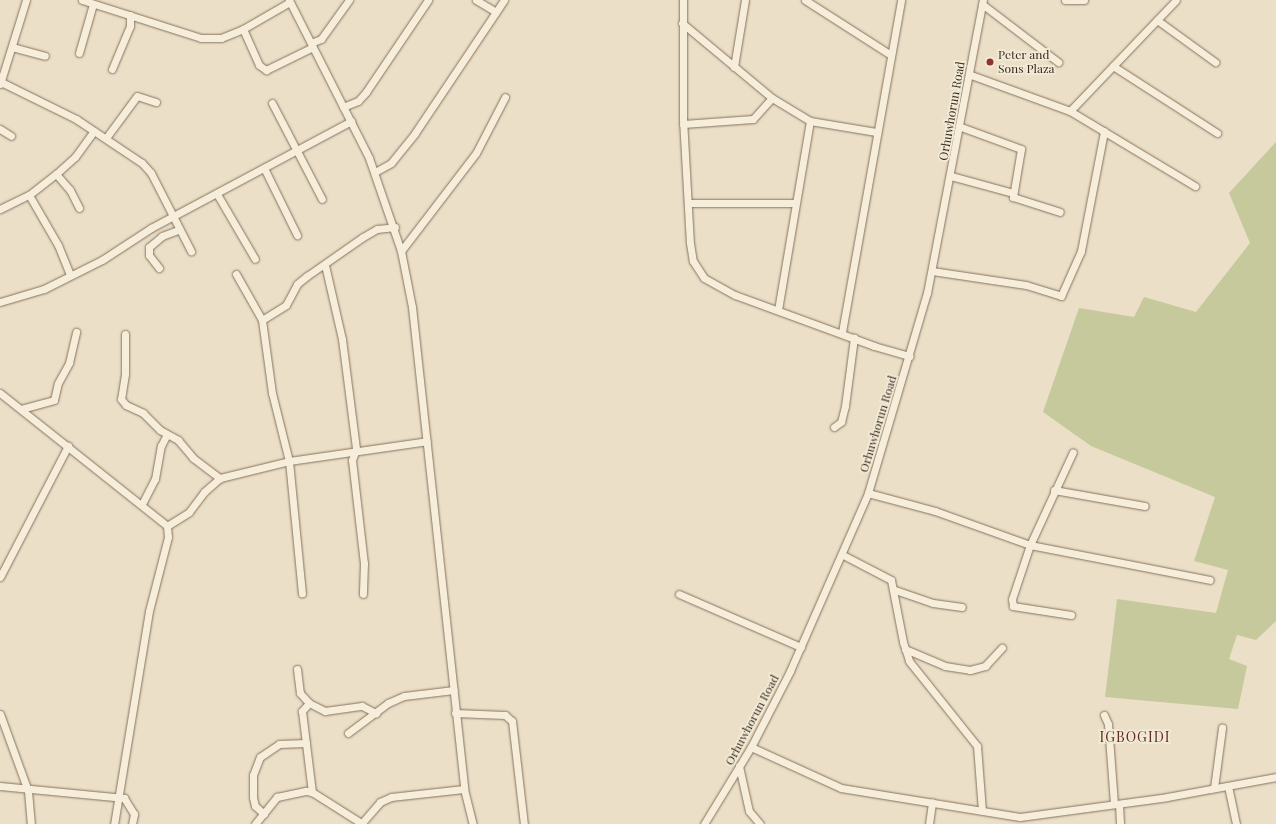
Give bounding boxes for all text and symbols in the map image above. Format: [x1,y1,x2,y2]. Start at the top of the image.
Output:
place label: Peter and Sons Plaza [998,48,1055,76]
marker: Peter and Sons Plaza [985,57,995,67]
street label: Orhuwhorun Road [936,60,968,162]
street label: Orhuwhorun Road [856,374,900,474]
street label: Orhuwhorun Road [722,672,782,768]
district label: IGBOGIDI [1100,729,1170,745]

